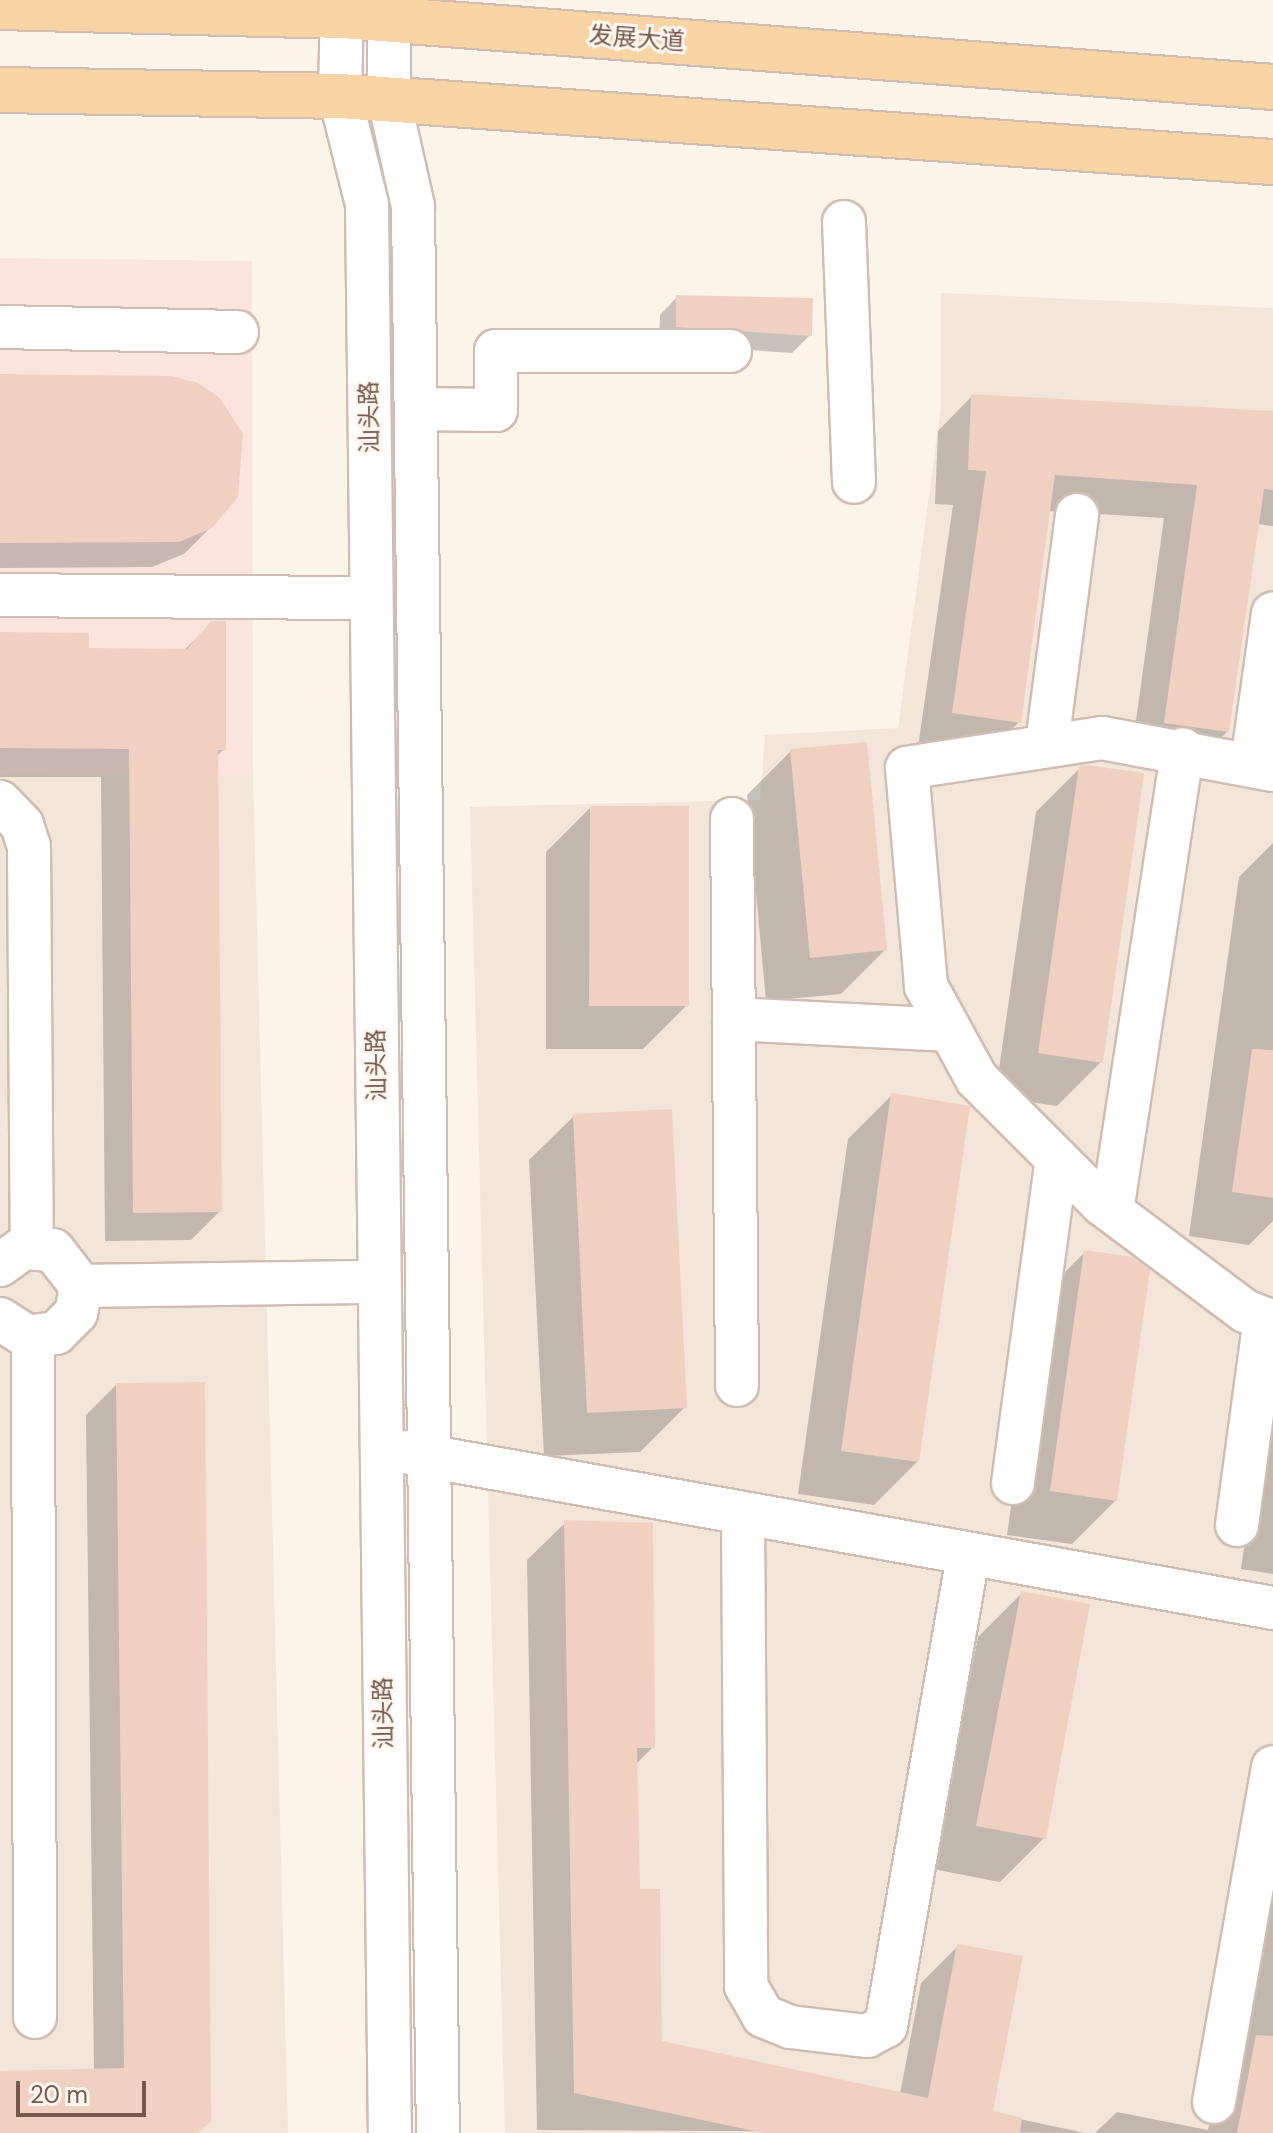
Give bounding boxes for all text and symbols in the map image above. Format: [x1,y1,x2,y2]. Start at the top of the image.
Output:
street label: 发展大道 [588,20,686,56]
street label: 汕头路 [354,381,384,453]
street label: 汕头路 [361,1029,391,1101]
street label: 汕头路 [368,1677,398,1749]
scale bar [20,2065,150,2115]
text: 20 m [30,2079,88,2110]

